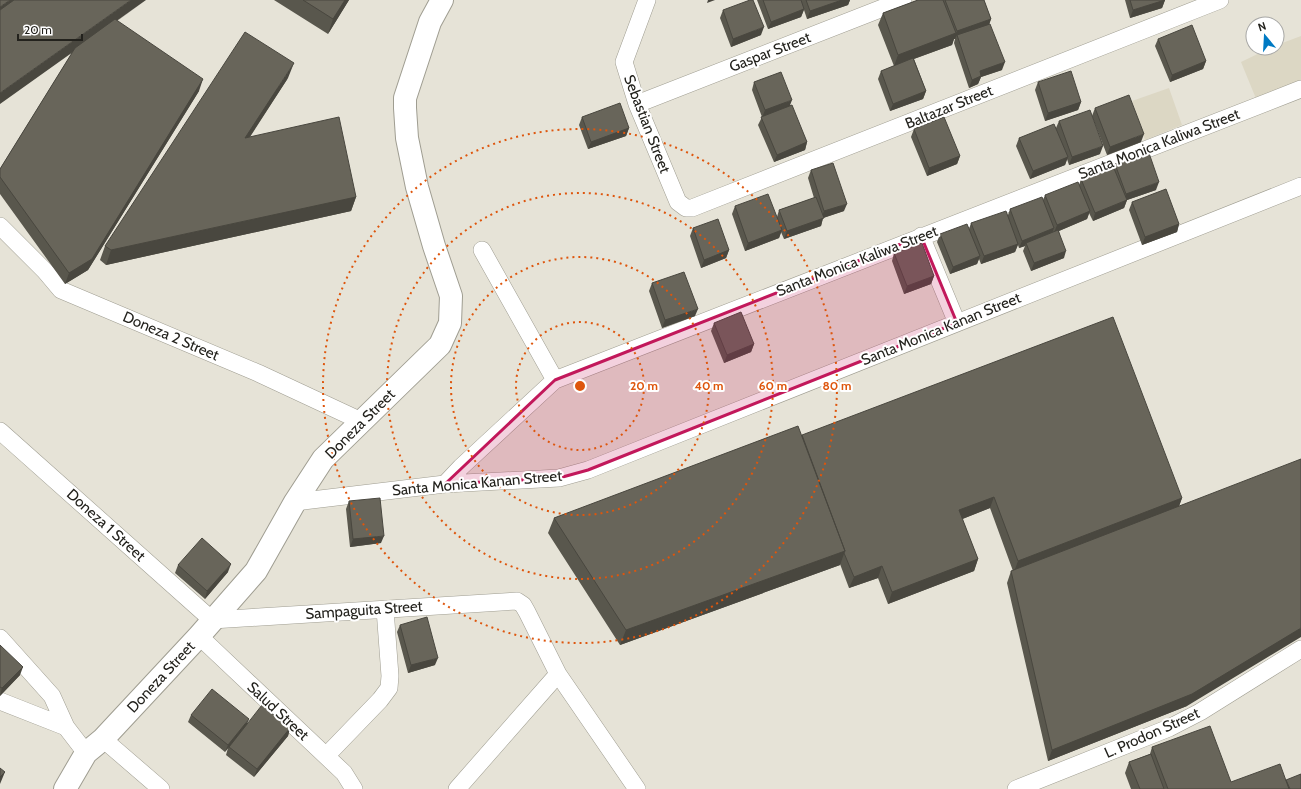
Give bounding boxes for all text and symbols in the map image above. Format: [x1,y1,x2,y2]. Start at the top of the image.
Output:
scale bar [18,16,82,42]
north arrow [1245,16,1285,56]
text: N [1256,19,1268,34]
text: 20 m [24,22,52,37]
street label: Gaspar Street [727,28,813,76]
street label: Sebastian Street [620,72,674,176]
street label: Baltazar Street [903,81,995,133]
street label: Santa Monica Kaliwa Street [1076,105,1242,183]
street label: Santa Monica Kaliwa Street [774,222,940,300]
street label: Santa Monica Kanan Street [859,289,1023,369]
street label: Doneza 2 Street [120,308,222,364]
text: 20 m [630,378,658,393]
text: 40 m [694,378,724,393]
text: 60 m [759,378,787,393]
text: 80 m [823,378,851,393]
centre of rings [573,379,587,393]
street label: Doneza Street [321,385,399,463]
street label: Santa Monica Kanan Street [391,467,563,499]
street label: Doneza 1 Street [63,485,149,565]
street label: Sampaguita Street [305,597,423,623]
street label: Doneza Street [123,637,199,717]
street label: Salud Street [243,678,313,744]
street label: L. Prodon Street [1102,704,1202,762]

